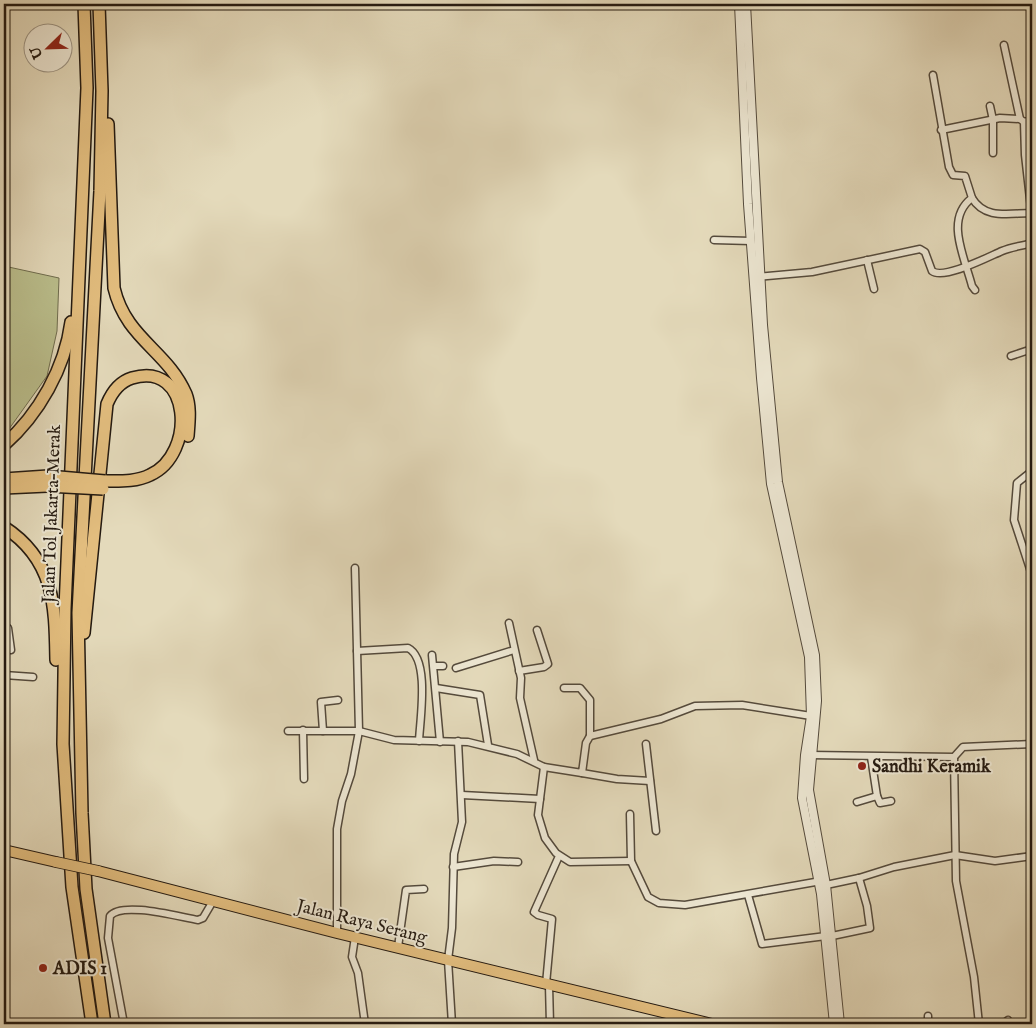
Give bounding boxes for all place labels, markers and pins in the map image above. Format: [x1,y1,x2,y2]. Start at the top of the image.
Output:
place label: Sandhi Keramik [872,756,992,779]
marker: Sandhi Keramik [856,760,868,772]
place label: ADIS 1 [52,958,107,981]
marker: ADIS 1 [37,962,49,974]

